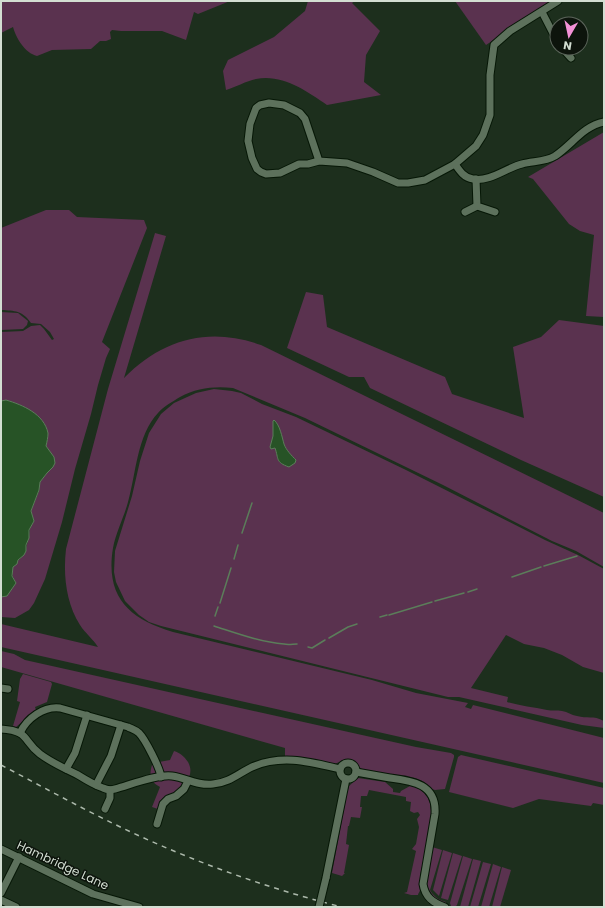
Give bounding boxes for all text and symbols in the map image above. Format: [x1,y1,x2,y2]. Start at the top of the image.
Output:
north arrow [549,16,589,56]
text: N [562,37,573,54]
street label: Hambridge Lane [14,836,112,894]

